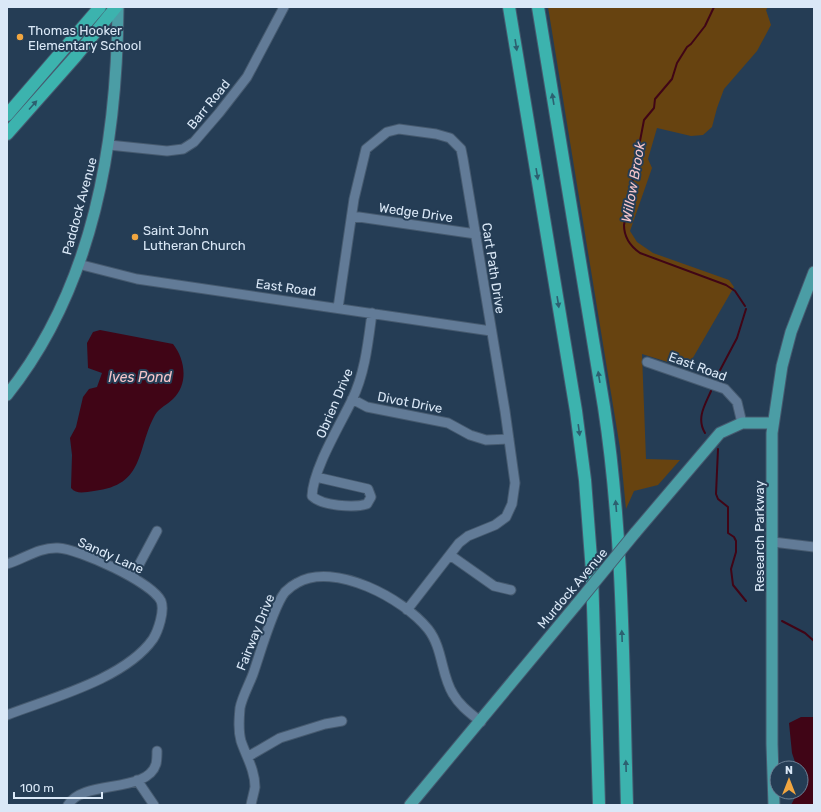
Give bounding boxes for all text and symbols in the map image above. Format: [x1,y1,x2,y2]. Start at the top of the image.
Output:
place label: Thomas Hooker Elementary School [28,23,141,53]
marker: Thomas Hooker Elementary School [15,32,25,42]
one-way arrow [513,39,519,52]
street label: Barr Road [184,76,233,132]
one-way arrow [550,93,556,105]
one-way arrow [29,100,38,110]
water label: Willow Brook [618,140,649,224]
street label: Paddock Avenue [59,156,100,257]
one-way arrow [534,168,540,180]
street label: Wedge Drive [378,200,454,226]
street label: Cart Path Drive [479,222,508,315]
place label: Saint John Lutheran Church [143,223,246,253]
marker: Saint John Lutheran Church [130,232,140,242]
street label: East Road [255,276,317,299]
one-way arrow [555,296,561,308]
street label: East Road [667,349,729,384]
street label: Obrien Drive [313,366,356,440]
water label: Ives Pond [108,369,172,386]
one-way arrow [596,371,602,383]
street label: Divot Drive [376,389,444,416]
one-way arrow [576,424,582,436]
street label: Research Parkway [752,480,767,592]
one-way arrow [612,500,619,512]
street label: Sandy Lane [76,534,146,577]
street label: Murdock Avenue [534,545,610,632]
street label: Fairway Drive [233,592,278,673]
one-way arrow [619,629,625,642]
one-way arrow [623,759,629,772]
north arrow [769,760,809,800]
text: N [785,764,793,777]
scale bar [14,774,102,800]
text: 100 m [20,781,54,795]

